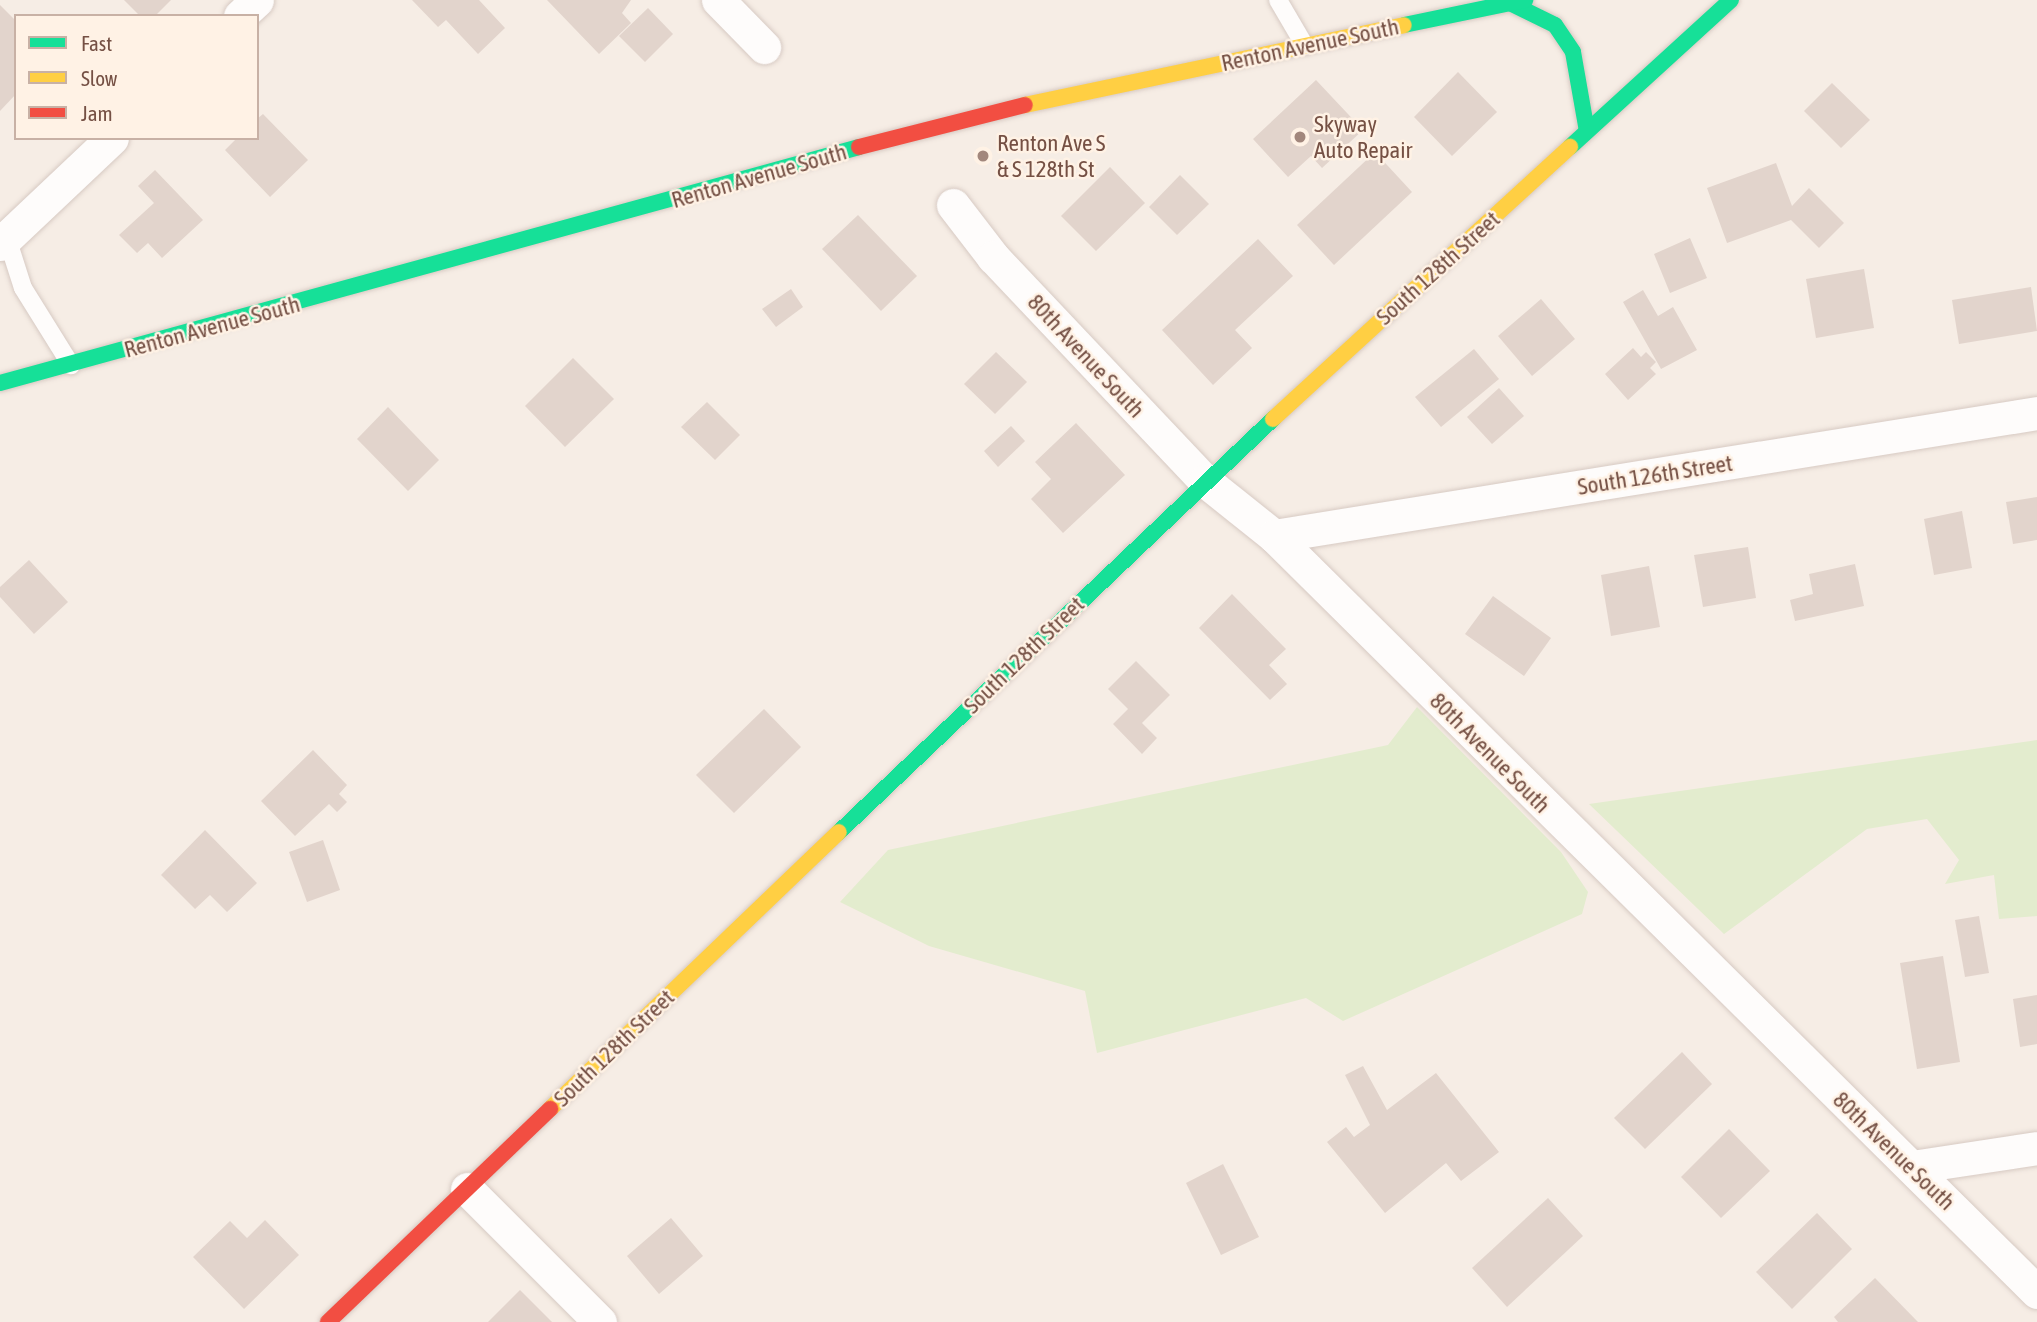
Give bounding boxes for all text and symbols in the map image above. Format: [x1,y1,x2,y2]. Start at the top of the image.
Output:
street label: Renton Avenue South [1219,13,1401,77]
legend [14,14,259,140]
text: Fast [81,31,112,55]
text: Slow [81,66,117,90]
text: Jam [81,101,113,125]
place label: Skyway Auto Repair [1314,110,1412,164]
place label: Renton Ave S & S 128th St [997,129,1105,183]
marker: Skyway Auto Repair [1292,129,1308,145]
street label: Renton Avenue South [668,138,850,214]
marker: Renton Ave S & S 128th St [975,148,991,164]
street label: South 128th Street [1371,205,1505,331]
street label: 80th Avenue South [1022,289,1150,423]
street label: Renton Avenue South [121,290,303,364]
street label: South 126th Street [1576,449,1734,501]
street label: South 128th Street [958,591,1090,719]
street label: 80th Avenue South [1424,687,1556,819]
street label: South 128th Street [548,984,680,1112]
street label: 80th Avenue South [1827,1086,1961,1216]

